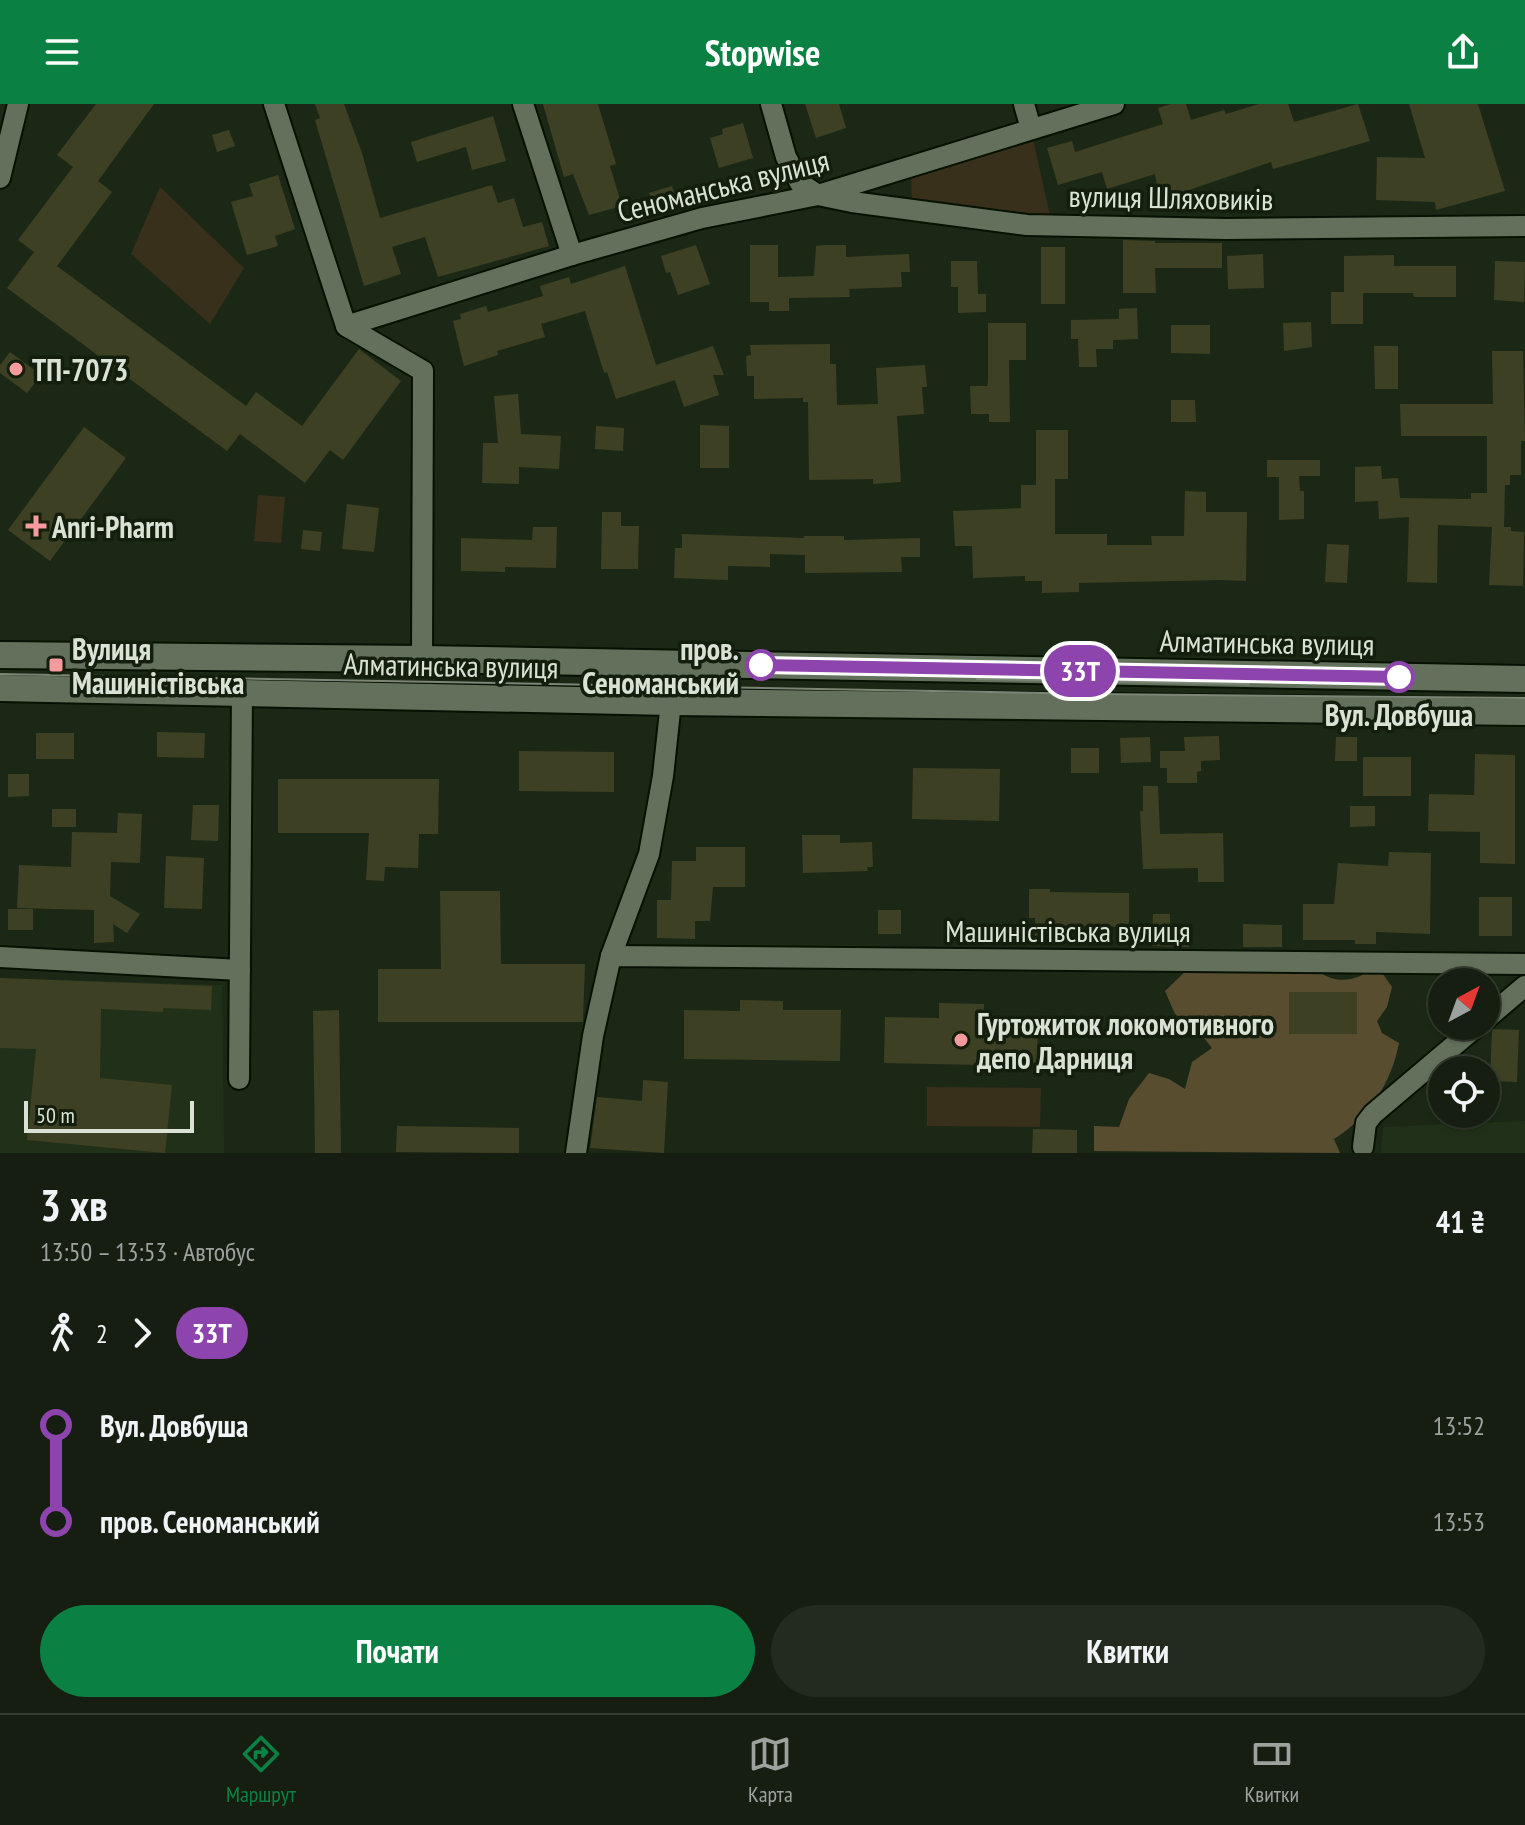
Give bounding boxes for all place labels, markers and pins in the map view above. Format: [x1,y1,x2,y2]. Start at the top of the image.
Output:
place label: ТП-7073 [32,350,128,389]
marker: ТП-7073 [7,360,25,378]
place label: Anri-Pharm [51,507,174,546]
marker: Anri-Pharm [27,517,45,535]
place label: Вулиця Машиністівська [72,629,244,702]
place label: пров. Сеноманський [582,629,739,702]
marker: пров. Сеноманський [746,650,776,680]
marker: Вулиця Машиністівська [47,656,65,674]
marker: Вул. Довбуша [1384,662,1414,692]
place label: Вул. Довбуша [1325,695,1473,734]
place label: Гуртожиток локомотивного депо Дарниця [976,1004,1274,1077]
marker: Гуртожиток локомотивного депо Дарниця [952,1031,970,1049]

